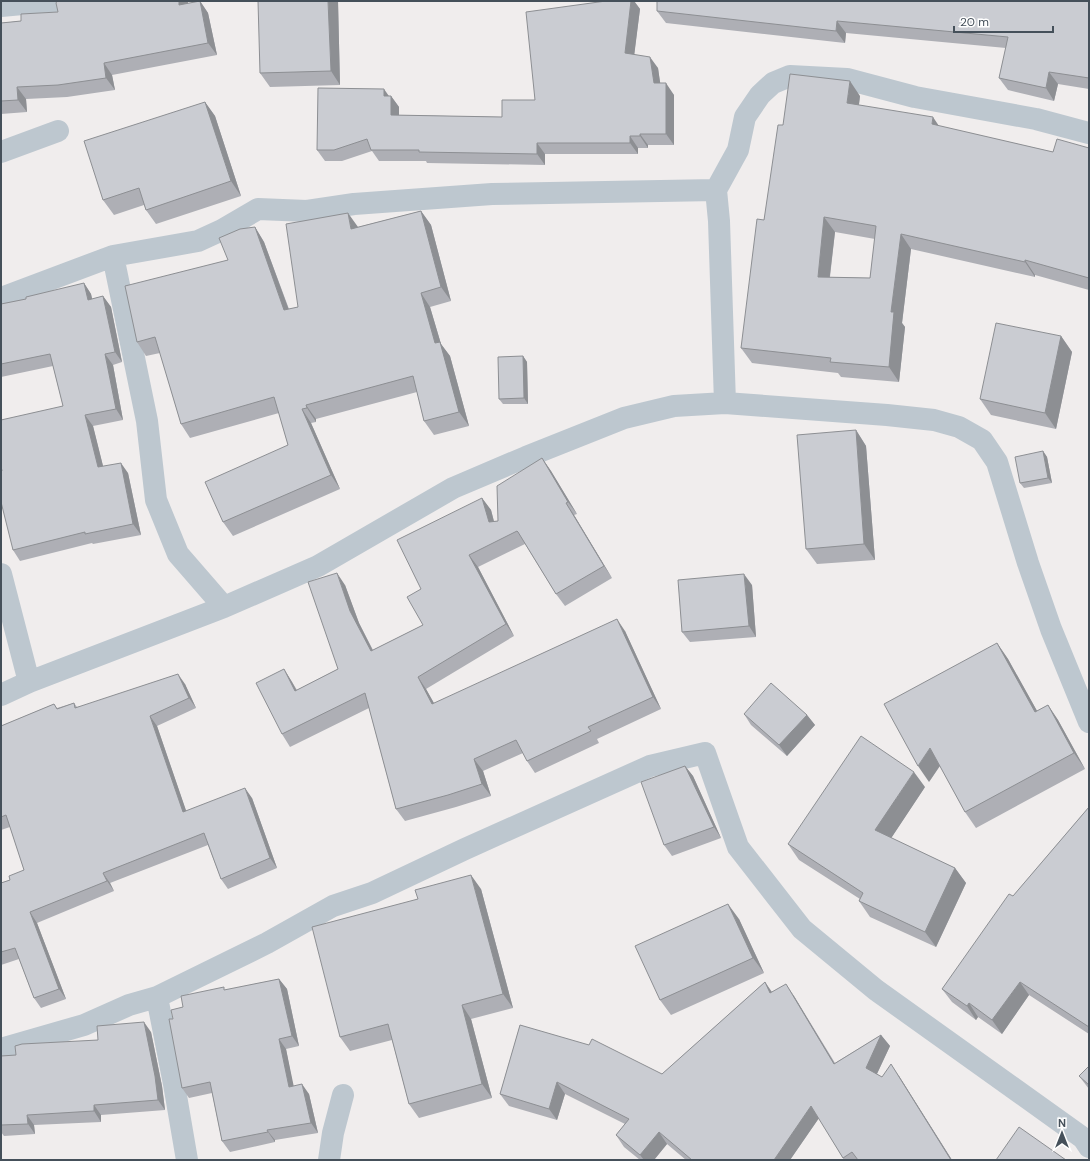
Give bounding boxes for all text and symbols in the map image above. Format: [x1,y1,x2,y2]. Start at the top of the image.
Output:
scale bar [954,8,1053,34]
text: 20 m [960,14,989,30]
north arrow [1042,1113,1082,1153]
text: N [1058,1116,1066,1130]

